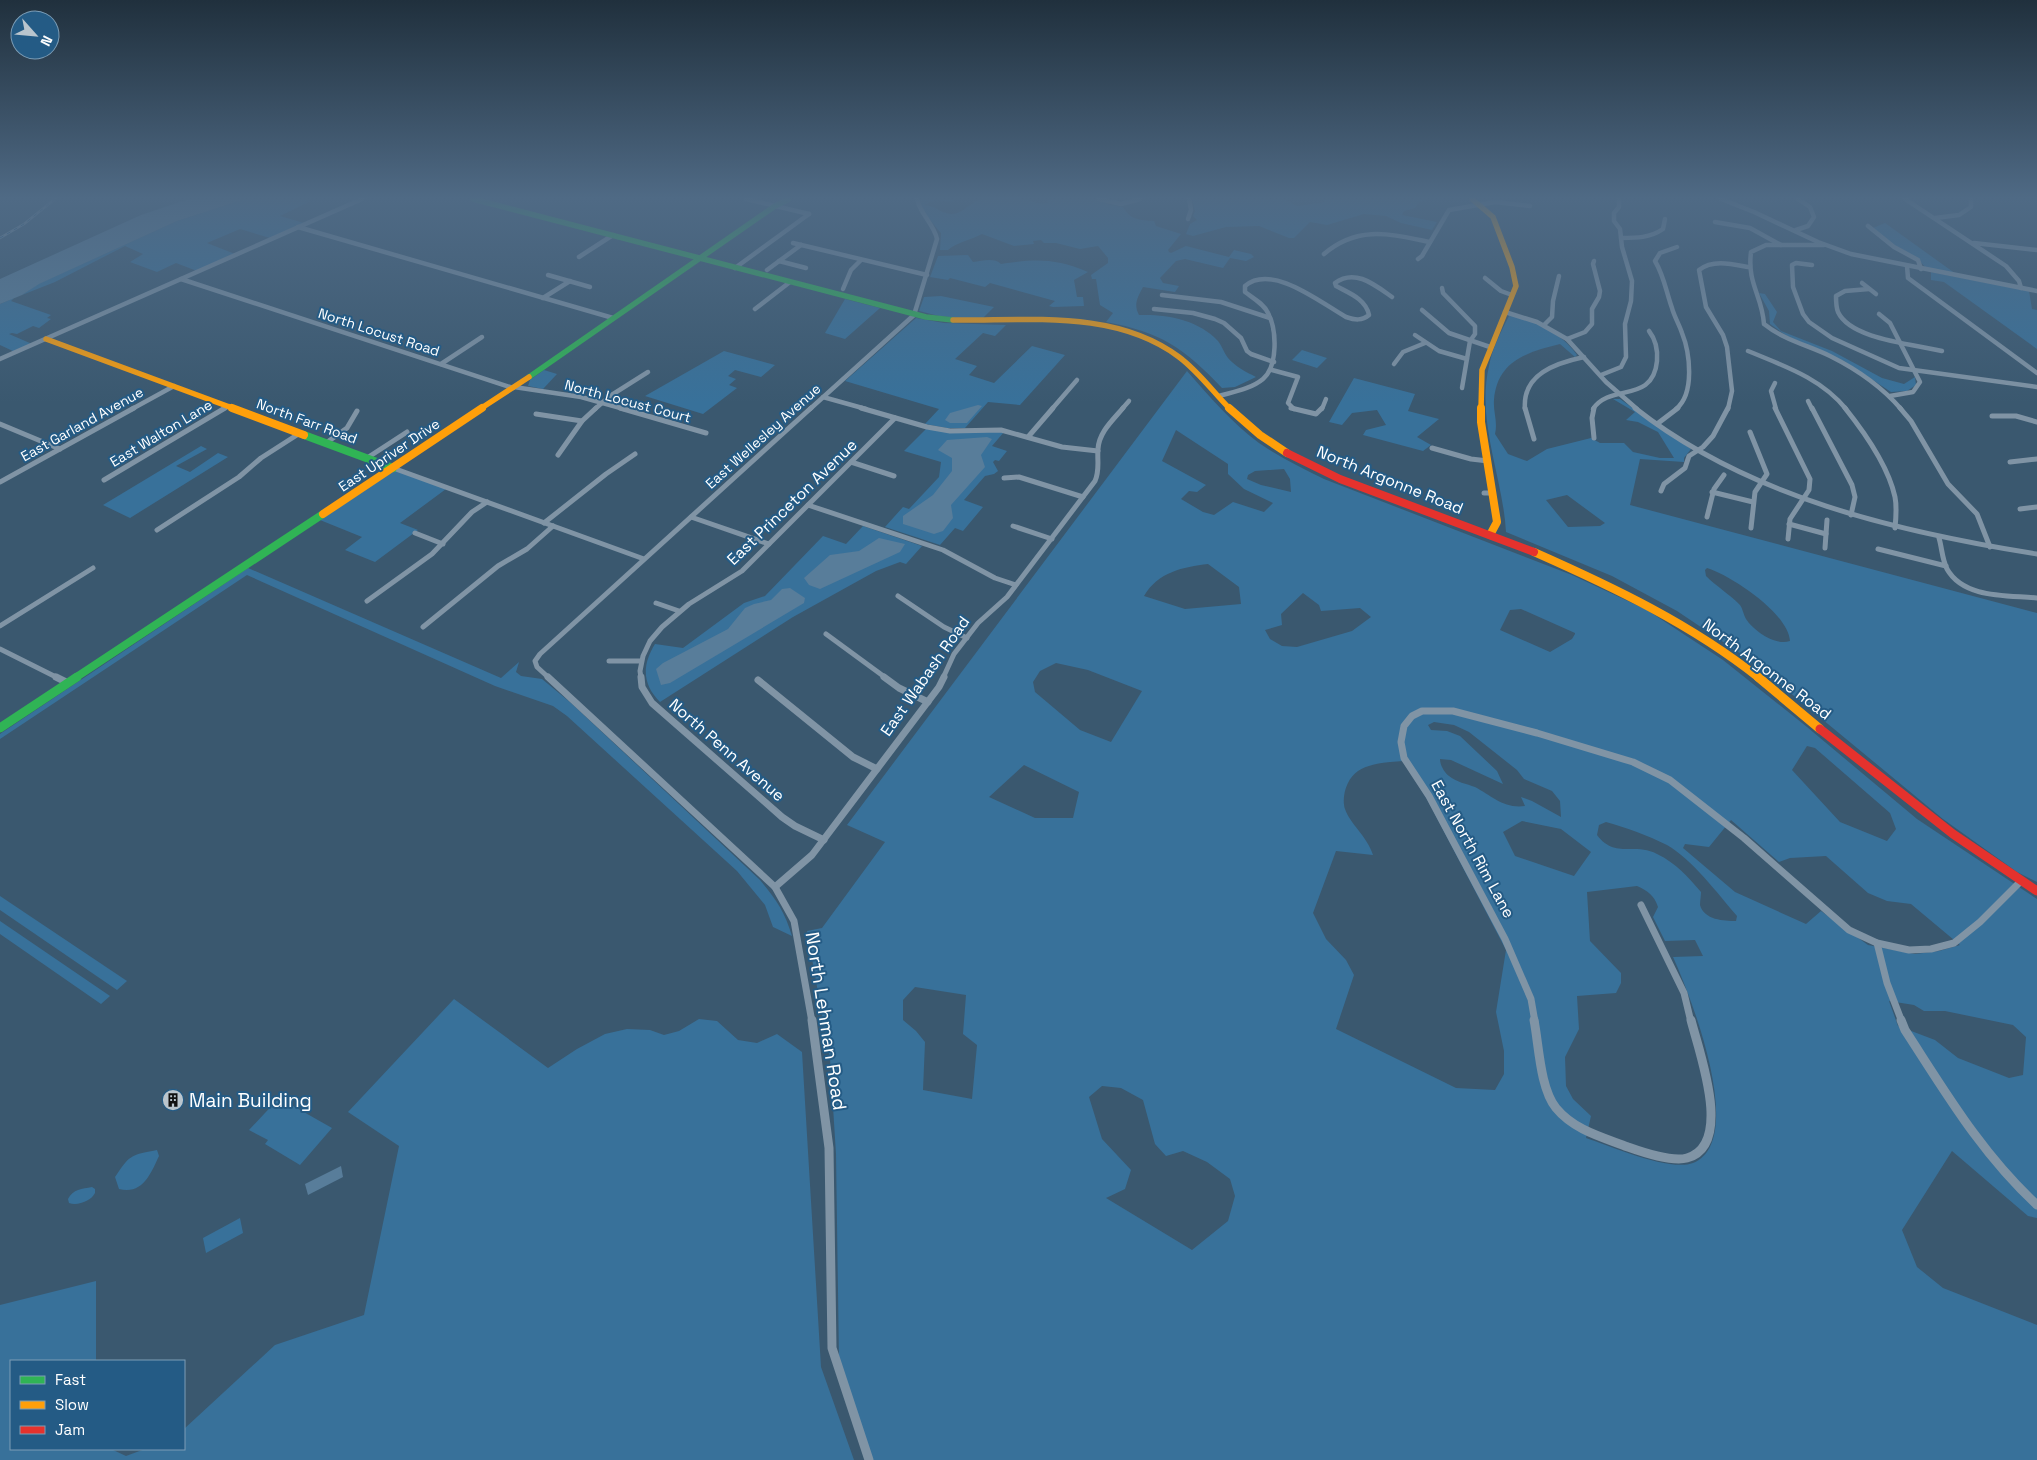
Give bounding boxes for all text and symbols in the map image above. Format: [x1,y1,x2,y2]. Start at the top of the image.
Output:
north arrow [10,10,60,60]
text: N [36,33,57,49]
street label: North Locust Road [316,304,442,360]
street label: North Locust Court [563,375,693,427]
street label: East Wellesley Avenue [702,379,824,493]
street label: East Garland Avenue [17,383,147,465]
street label: North Farr Road [254,394,360,448]
street label: East Walton Lane [107,395,215,471]
street label: East Upriver Drive [335,415,443,495]
street label: East Princeton Avenue [722,434,862,570]
street label: North Argonne Road [1314,441,1466,519]
street label: East Wabash Road [876,612,974,740]
street label: North Argonne Road [1698,614,1836,724]
street label: North Penn Avenue [665,694,789,806]
street label: East North Rim Lane [1426,776,1520,922]
street label: North Lehman Road [800,930,852,1112]
building icon: Main Building [161,1088,185,1112]
place label: Main Building [189,1088,312,1113]
legend [10,1360,185,1450]
text: Fast [55,1370,86,1389]
text: Slow [55,1395,89,1414]
text: Jam [55,1420,85,1439]

